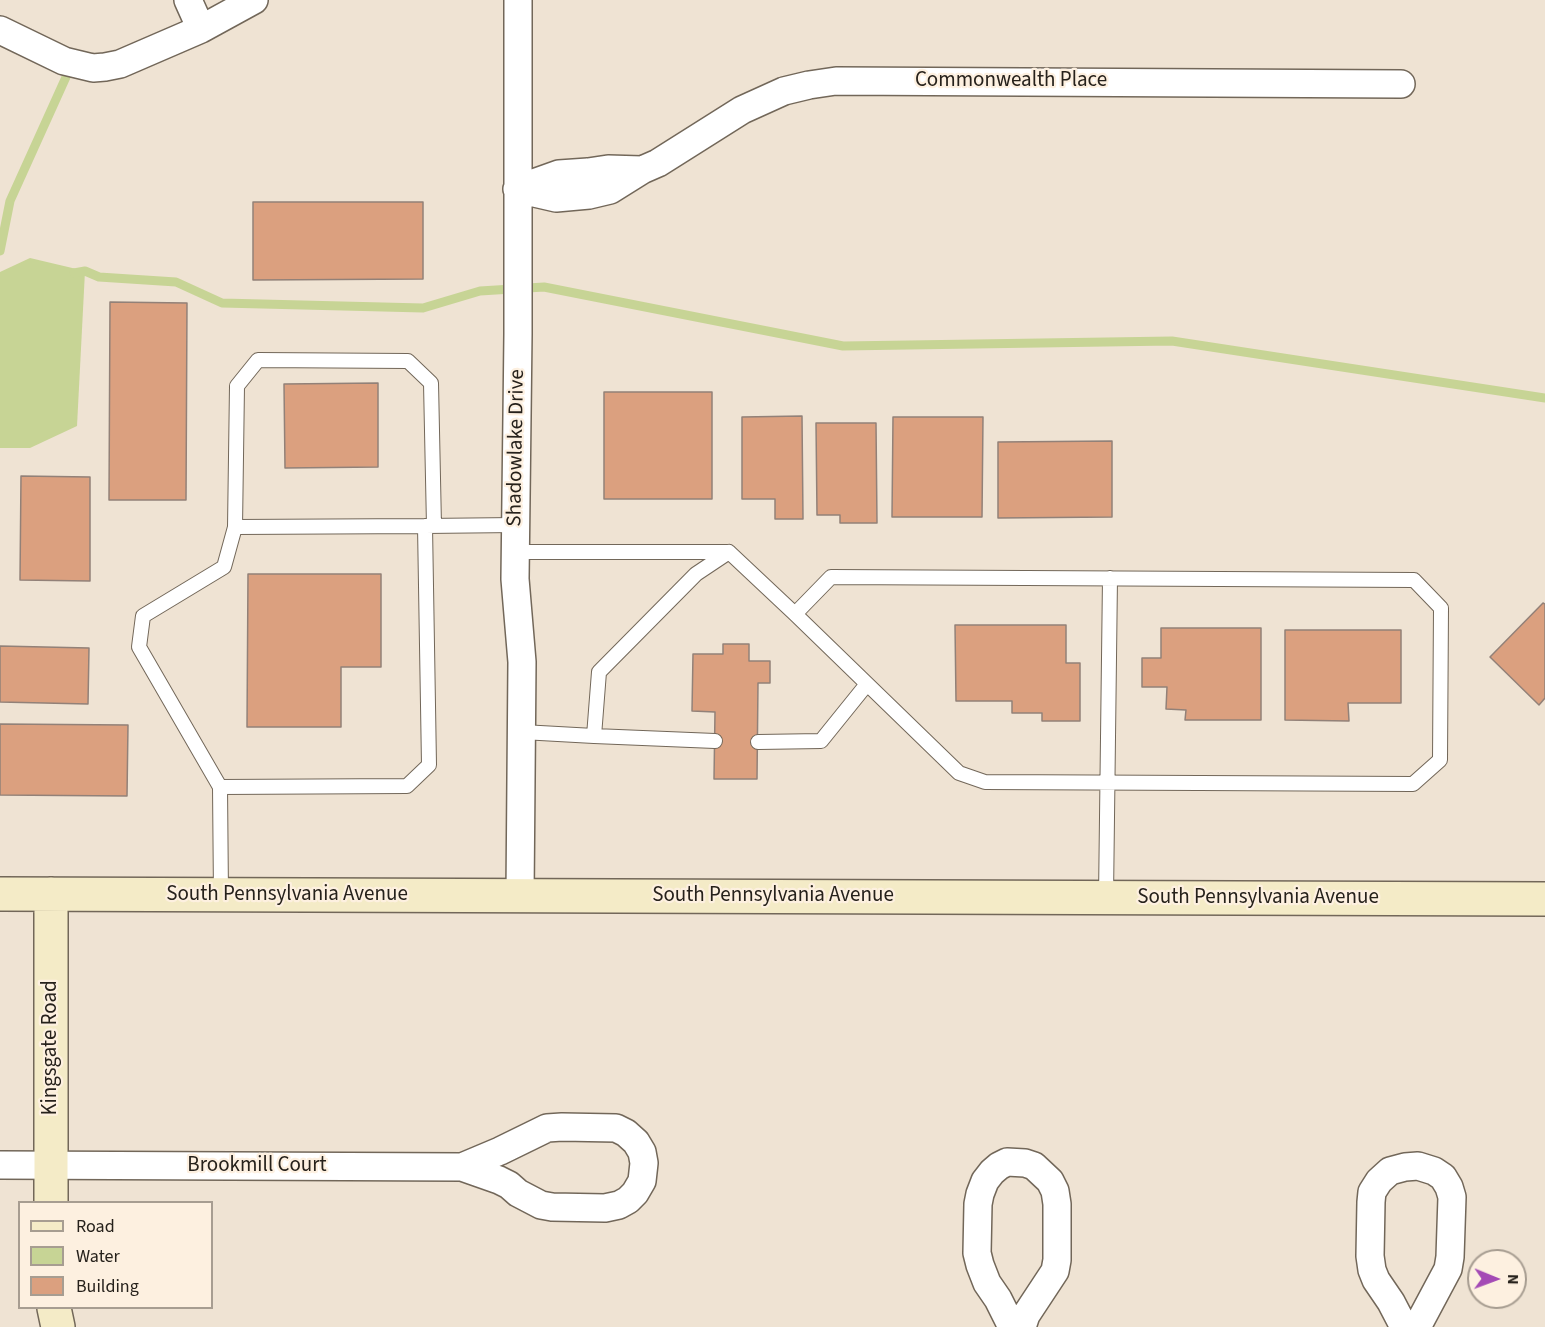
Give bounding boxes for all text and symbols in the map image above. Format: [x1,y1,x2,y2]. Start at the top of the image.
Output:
street label: Commonwealth Place [915,68,1107,94]
street label: Shadowlake Drive [503,369,531,527]
street label: South Pennsylvania Avenue [166,882,408,908]
street label: South Pennsylvania Avenue [652,883,894,909]
street label: South Pennsylvania Avenue [1137,885,1379,911]
street label: Kingsgate Road [38,980,64,1116]
street label: Brookmill Court [187,1153,327,1179]
legend [18,1201,213,1309]
text: Road [76,1214,115,1239]
text: Water [76,1244,120,1269]
north arrow [1467,1249,1527,1309]
text: Building [76,1274,139,1299]
text: N [1502,1274,1524,1285]

